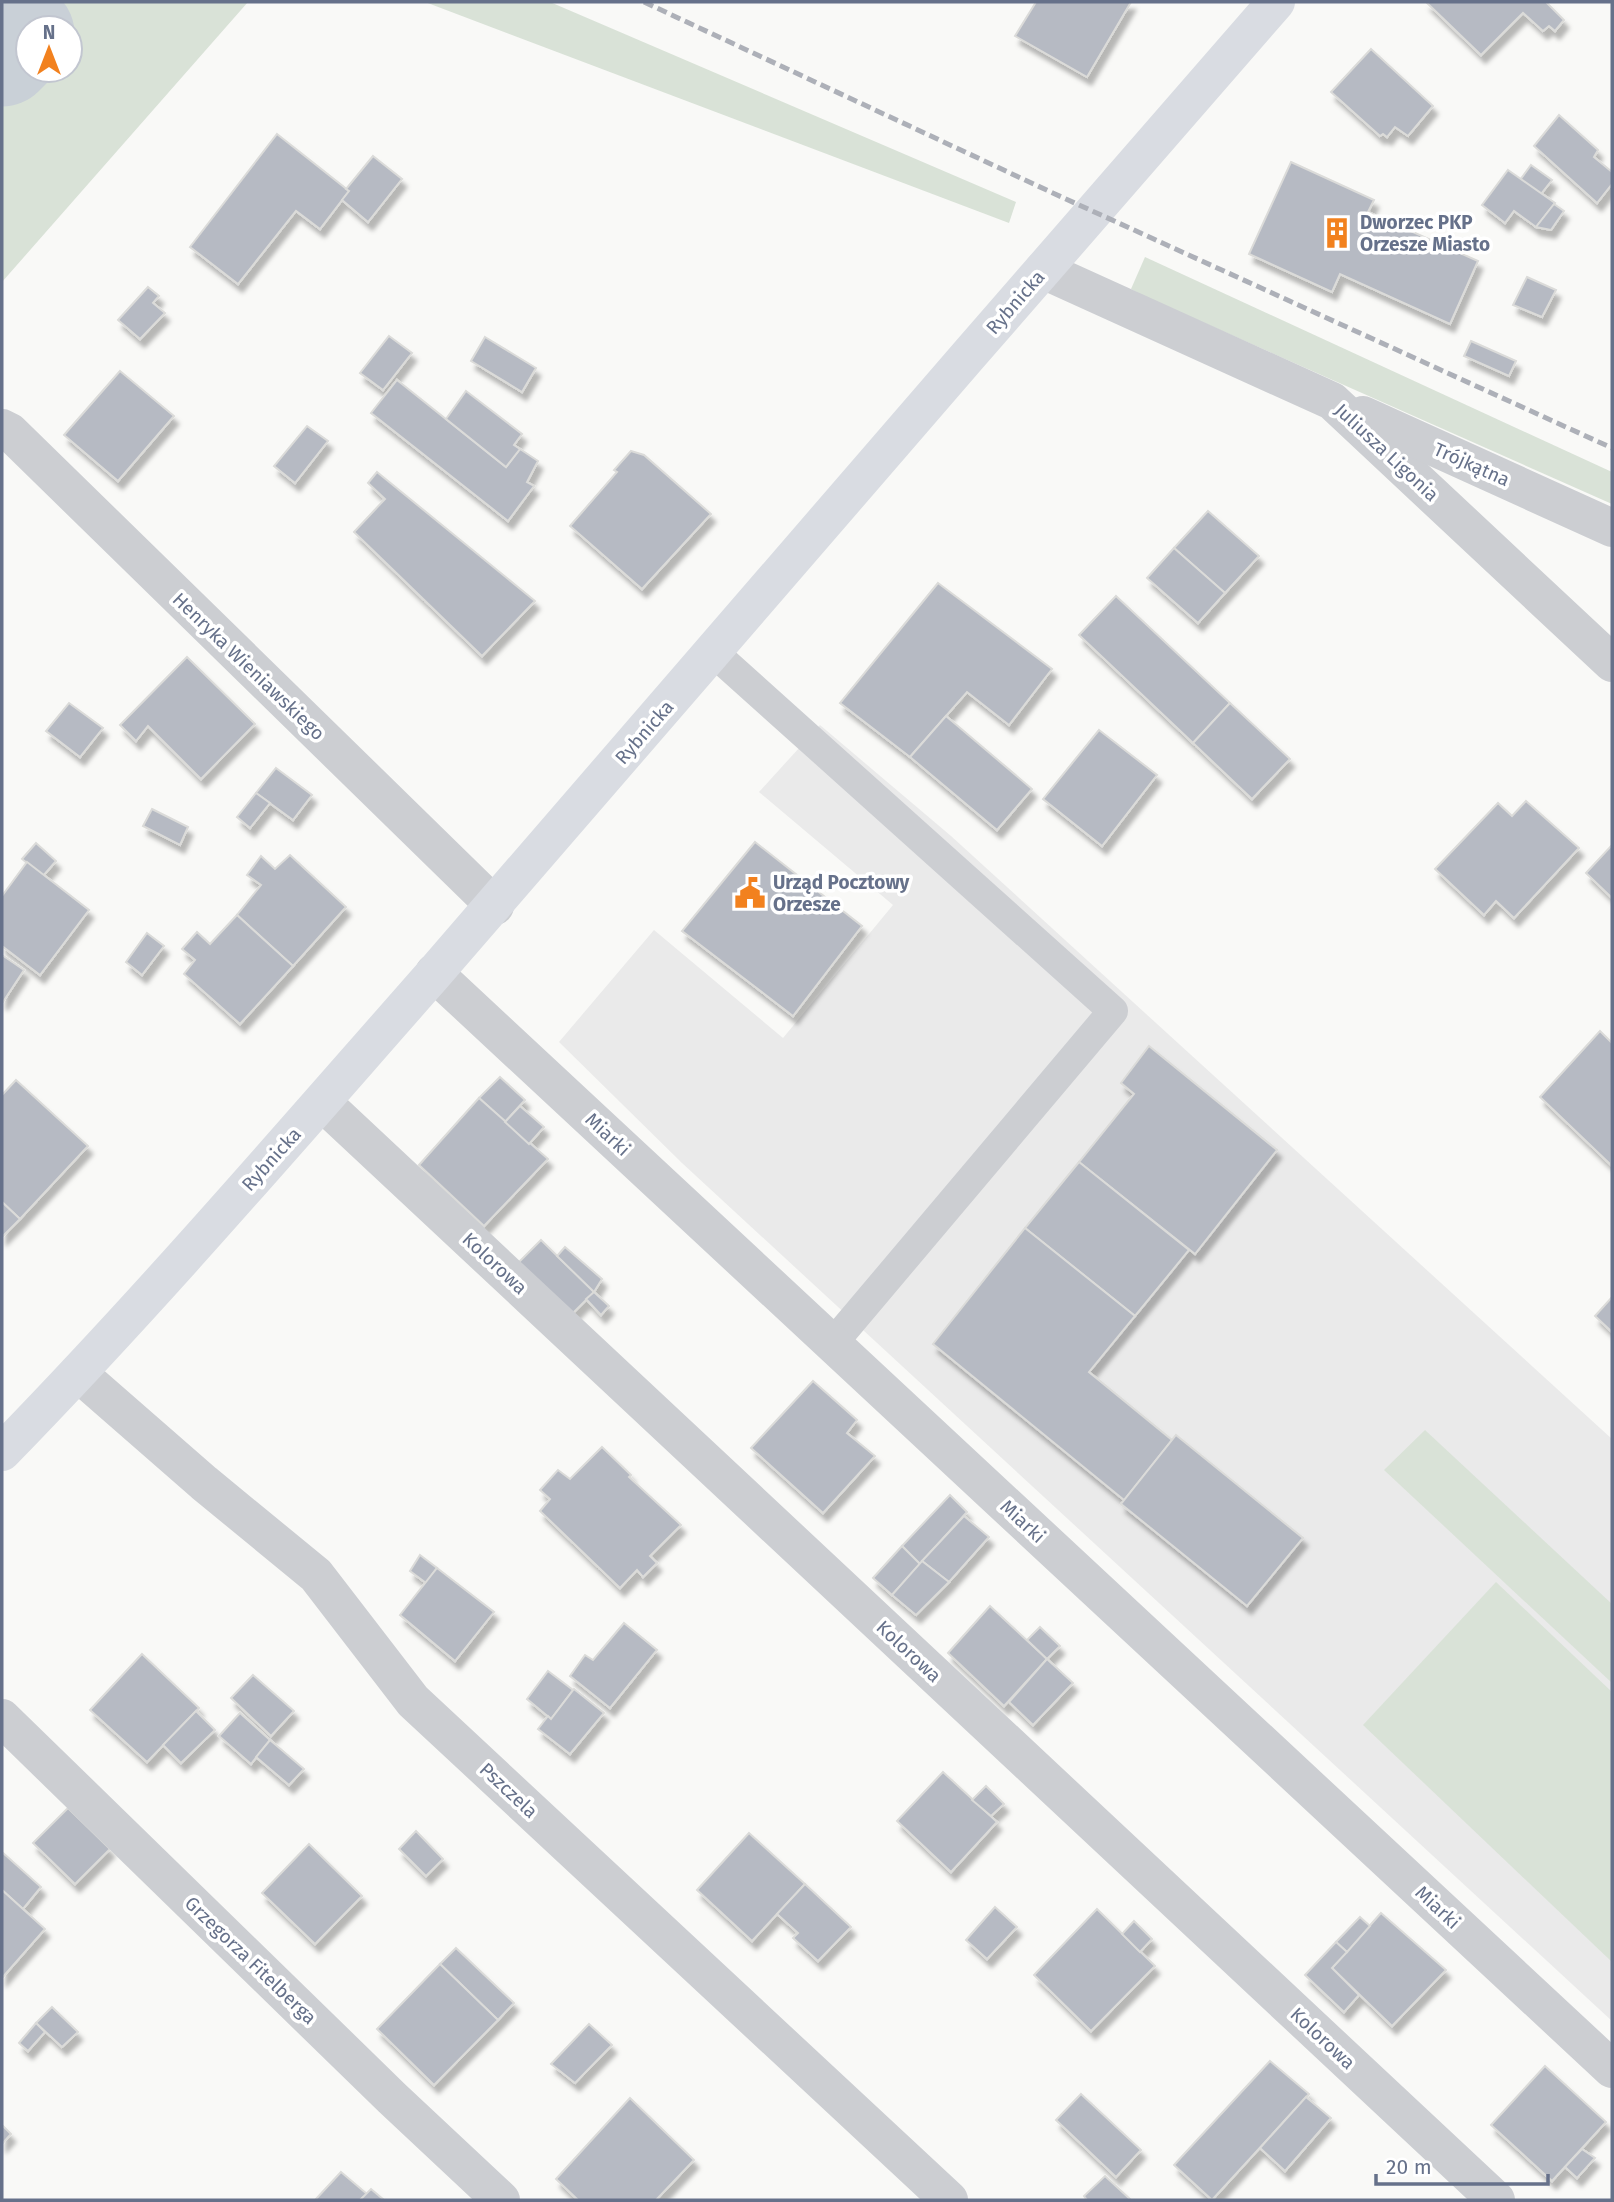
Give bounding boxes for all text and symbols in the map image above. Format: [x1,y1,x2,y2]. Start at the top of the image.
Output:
north arrow [14,14,84,84]
text: N [43,21,55,44]
place label: Dworzec PKP Orzesze Miasto [1360,211,1490,256]
building icon: Dworzec PKP Orzesze Miasto [1320,216,1354,250]
street label: Rybnicka [981,266,1049,339]
street label: Juliusza Ligonia [1330,398,1443,506]
street label: Trójkątna [1430,438,1513,491]
street label: Henryka Wieniawskiego [168,588,330,745]
street label: Rybnicka [610,696,678,769]
place label: Urząd Pocztowy Orzesze [773,871,910,916]
public building icon: Urząd Pocztowy Orzesze [733,876,767,910]
street label: Miarki [580,1108,635,1161]
street label: Rybnicka [237,1123,306,1196]
street label: Kolorowa [457,1228,532,1299]
street label: Miarki [995,1495,1050,1548]
street label: Kolorowa [871,1616,946,1687]
street label: Pszczela [475,1758,542,1823]
street label: Miarki [1410,1881,1465,1934]
street label: Grzegorza Fitelberga [180,1892,321,2029]
street label: Kolorowa [1285,2003,1360,2074]
scale bar [1376,2142,1548,2186]
text: 20 m [1386,2154,1432,2180]

